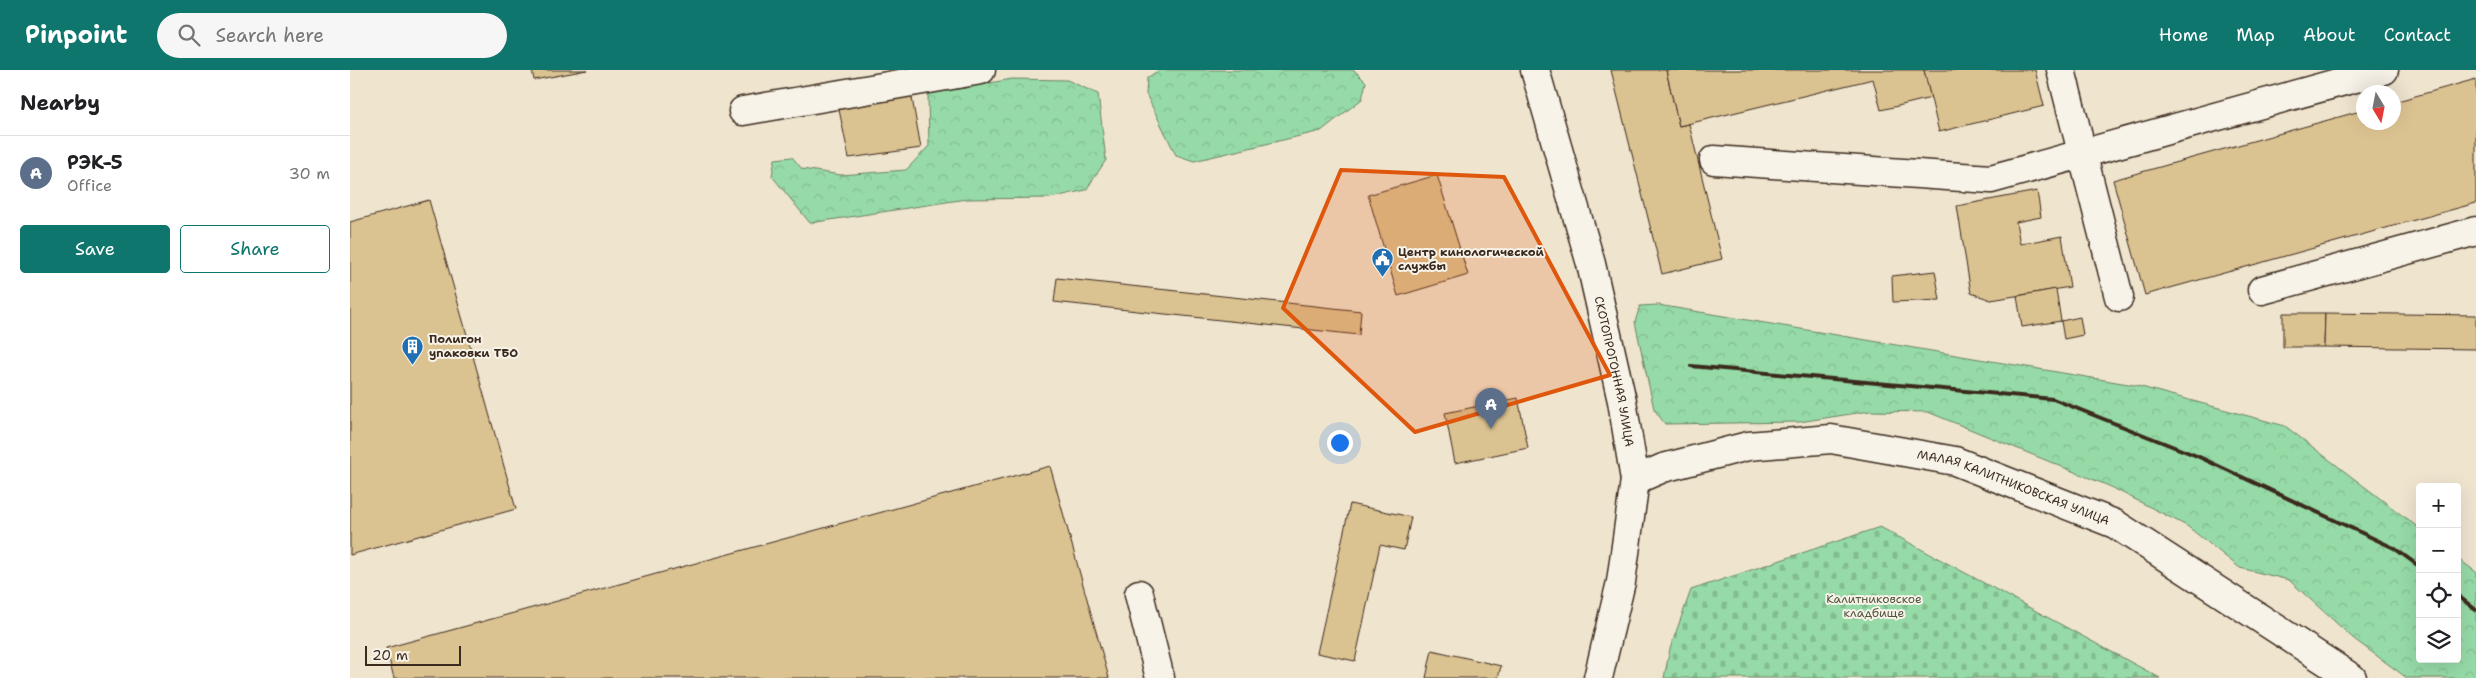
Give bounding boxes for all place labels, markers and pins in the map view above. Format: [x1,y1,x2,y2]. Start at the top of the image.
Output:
place label: Центр кинологической службы [1398,244,1544,274]
public building icon: Центр кинологической службы [1370,247,1394,278]
place label: Полигон упаковки ТБО [429,331,518,361]
building icon: Полигон упаковки ТБО [401,334,425,365]
pin: A [1475,388,1507,429]

